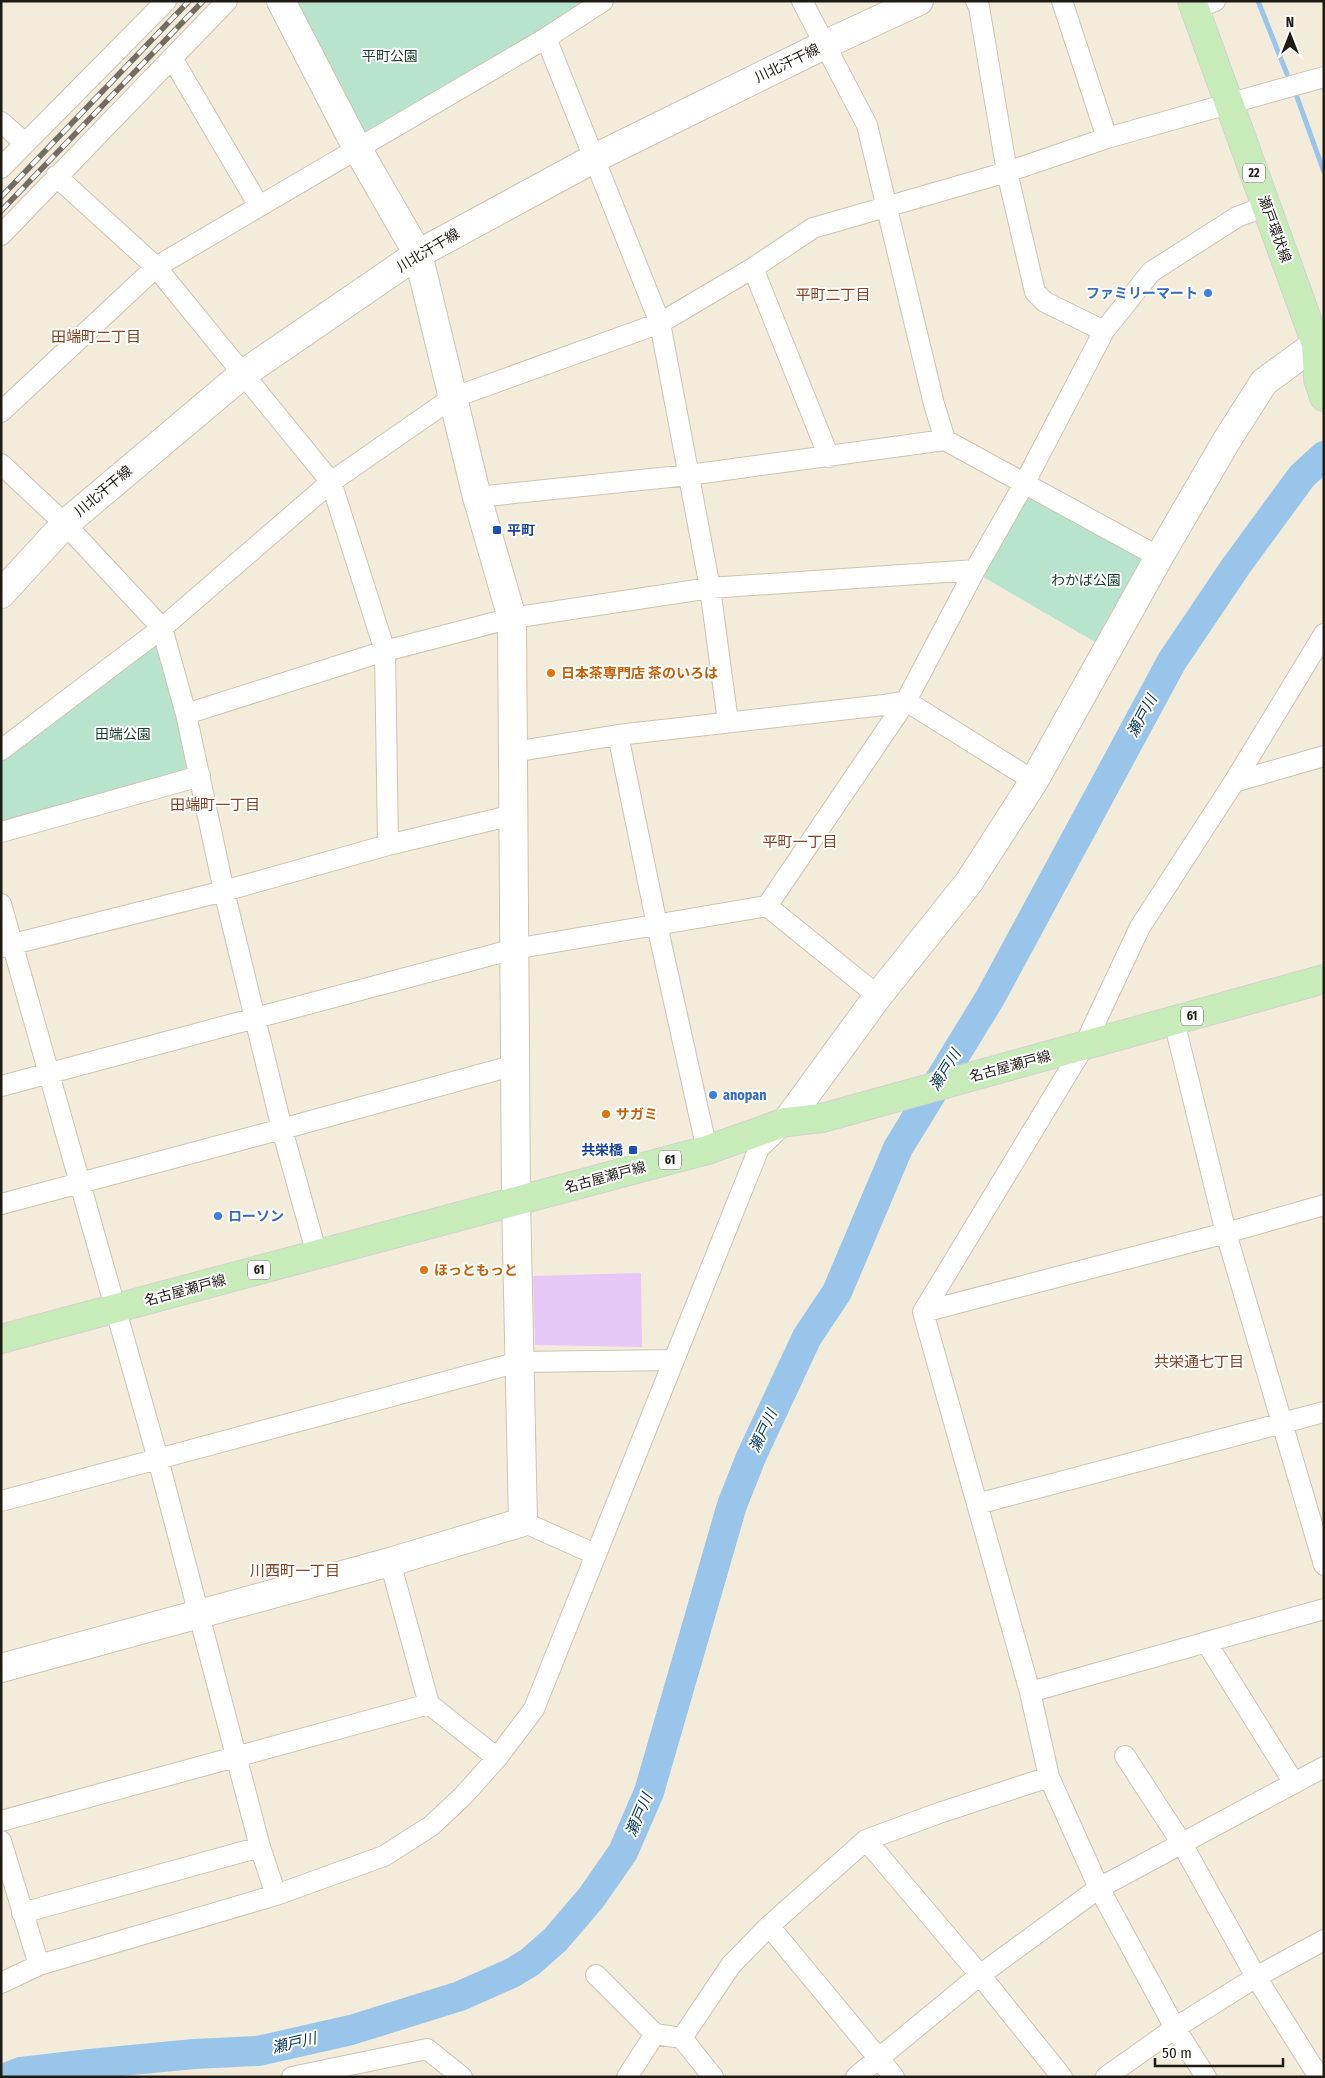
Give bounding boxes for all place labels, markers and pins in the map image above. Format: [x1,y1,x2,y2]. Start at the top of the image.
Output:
place label: ファミリーマート [1086,285,1198,302]
marker: ファミリーマート [1202,287,1214,299]
place label: 平町 [507,522,535,539]
marker: 平町 [491,524,503,536]
place label: 日本茶専門店 茶のいろは [561,665,718,682]
marker: 日本茶専門店 茶のいろは [545,667,557,679]
place label: anopan [723,1087,767,1104]
marker: anopan [707,1089,719,1101]
place label: サガミ [616,1106,658,1123]
marker: サガミ [600,1108,612,1120]
place label: 共栄橋 [581,1142,623,1159]
marker: 共栄橋 [627,1144,639,1156]
place label: ローソン [228,1208,284,1225]
marker: ローソン [212,1210,224,1222]
place label: ほっともっと [434,1262,518,1279]
marker: ほっともっと [418,1264,430,1276]

